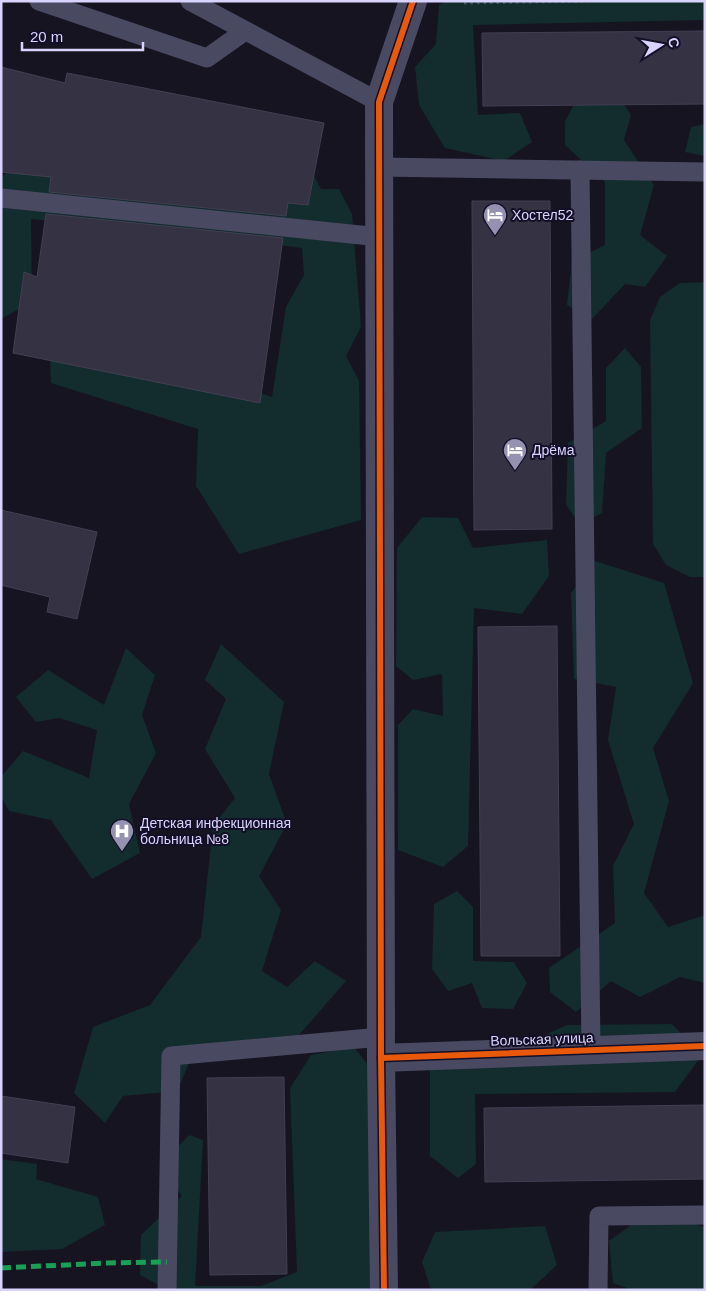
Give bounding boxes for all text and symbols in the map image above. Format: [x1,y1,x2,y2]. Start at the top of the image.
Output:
scale bar [22,20,144,52]
north arrow [636,20,686,70]
text: 20 m [30,28,63,45]
text: С [665,36,683,49]
hotel icon: Хостел52 [482,202,508,236]
place label: Хостел52 [512,207,573,223]
hotel icon: Дрёма [502,437,528,471]
place label: Дрёма [532,442,575,458]
place label: Детская инфекционная больница №8 [140,815,291,847]
hospital icon: Детская инфекционная больница №8 [109,818,135,852]
street label: Вольская улица [490,1029,594,1049]

